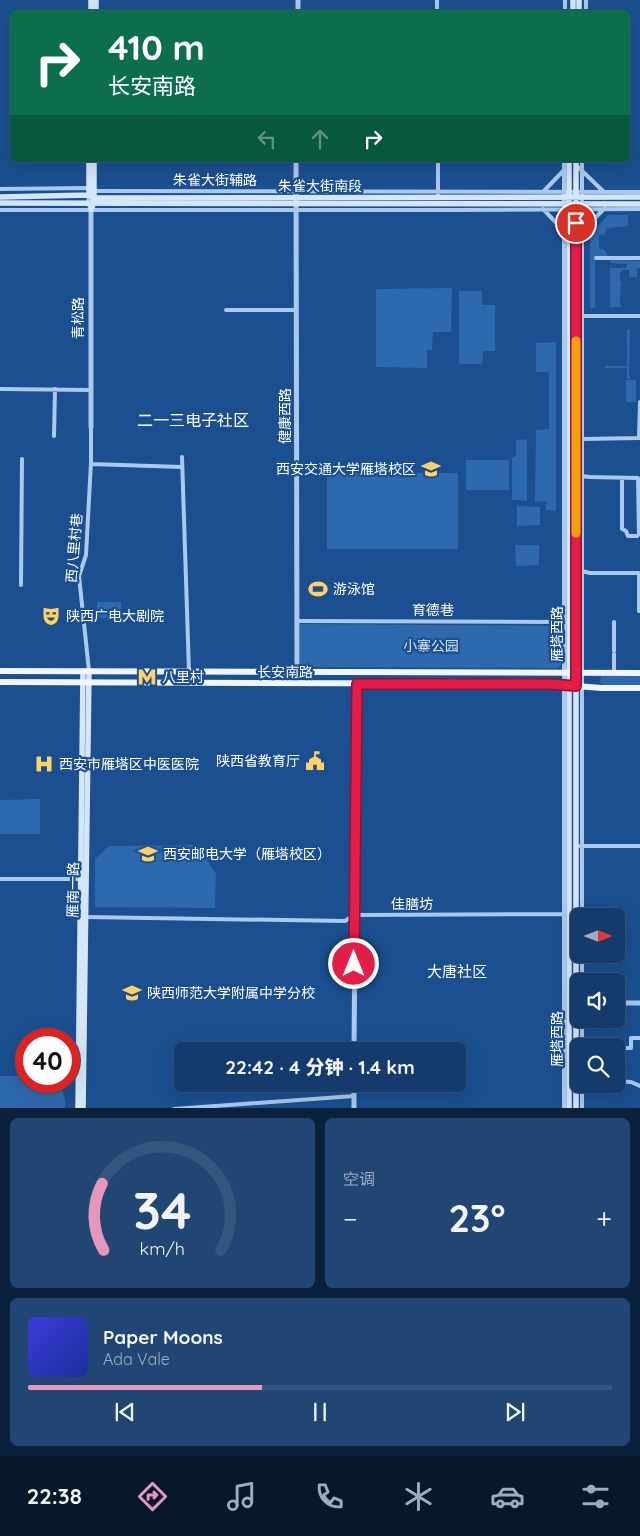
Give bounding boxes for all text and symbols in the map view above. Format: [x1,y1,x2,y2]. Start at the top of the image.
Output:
text: 410 m [108,25,205,69]
icon: right [25,30,90,95]
text: 长安南路 [108,72,196,100]
icon: left [253,125,281,153]
icon: ahead [306,125,334,153]
icon: right [359,125,387,153]
street label: 朱雀大街辅路 [173,171,257,189]
street label: 朱雀大街南段 [278,177,362,195]
pin [555,202,597,244]
icon: arrive [562,209,590,237]
street label: 青松路 [69,297,87,339]
street label: 健康西路 [276,388,294,444]
district label: 二一三电子社区 [137,410,249,430]
school or university icon: 西安交通大学雁塔校区 [420,458,442,480]
place label: 西安交通大学雁塔校区 [276,460,416,478]
street label: 西八里村巷 [62,512,86,584]
sports icon: 游泳馆 [307,578,329,600]
place label: 游泳馆 [333,580,375,598]
street label: 育德巷 [412,601,454,619]
theatre icon: 陕西广电大剧院 [40,605,62,627]
street label: 雁塔西路 [548,606,566,662]
place label: 陕西广电大剧院 [66,607,164,625]
park label: 小寨公园 [403,637,459,655]
street label: 长安南路 [257,663,313,681]
metro station icon: 八里村 [136,666,158,688]
place label: 八里村 [162,668,204,686]
public building icon: 陕西省教育厅 [304,750,326,772]
place label: 陕西省教育厅 [216,752,300,770]
hospital icon: 西安市雁塔区中医医院 [33,753,55,775]
place label: 西安市雁塔区中医医院 [59,755,199,773]
school or university icon: 西安邮电大学（雁塔校区） [137,843,159,865]
place label: 西安邮电大学（雁塔校区） [163,845,331,863]
street label: 雁南一路 [64,862,82,918]
street label: 佳膳坊 [391,895,433,913]
north arrow [570,908,625,962]
map controls [570,908,625,1093]
position arrow [327,937,379,989]
district label: 大唐社区 [427,962,487,981]
button: sound [570,973,625,1028]
school or university icon: 陕西师范大学附属中学分校 [121,982,143,1004]
place label: 陕西师范大学附属中学分校 [147,984,315,1002]
street label: 雁塔西路 [548,1011,566,1067]
speed limit sign: 40 [15,1028,80,1093]
button: search [570,1038,625,1093]
text: 22:42 · 4 分钟 · 1.4 km [225,1055,415,1079]
text: 空调 [343,1169,375,1189]
text: 34 [133,1177,192,1242]
text: 23° [448,1194,505,1242]
text: − [343,1201,358,1236]
text: + [596,1201,612,1236]
text: km/h [140,1237,185,1259]
text: Paper Moons [103,1325,223,1349]
text: Ada Vale [103,1349,170,1369]
icon: previous [111,1398,139,1426]
icon: pause [306,1398,334,1426]
icon: next [501,1398,529,1426]
icon: directions [135,1479,170,1514]
icon: music [224,1479,259,1514]
icon: phone [312,1479,347,1514]
icon: climate [401,1479,436,1514]
icon: car [490,1479,525,1514]
icon: filters [578,1479,613,1514]
text: 22:38 [27,1482,82,1510]

